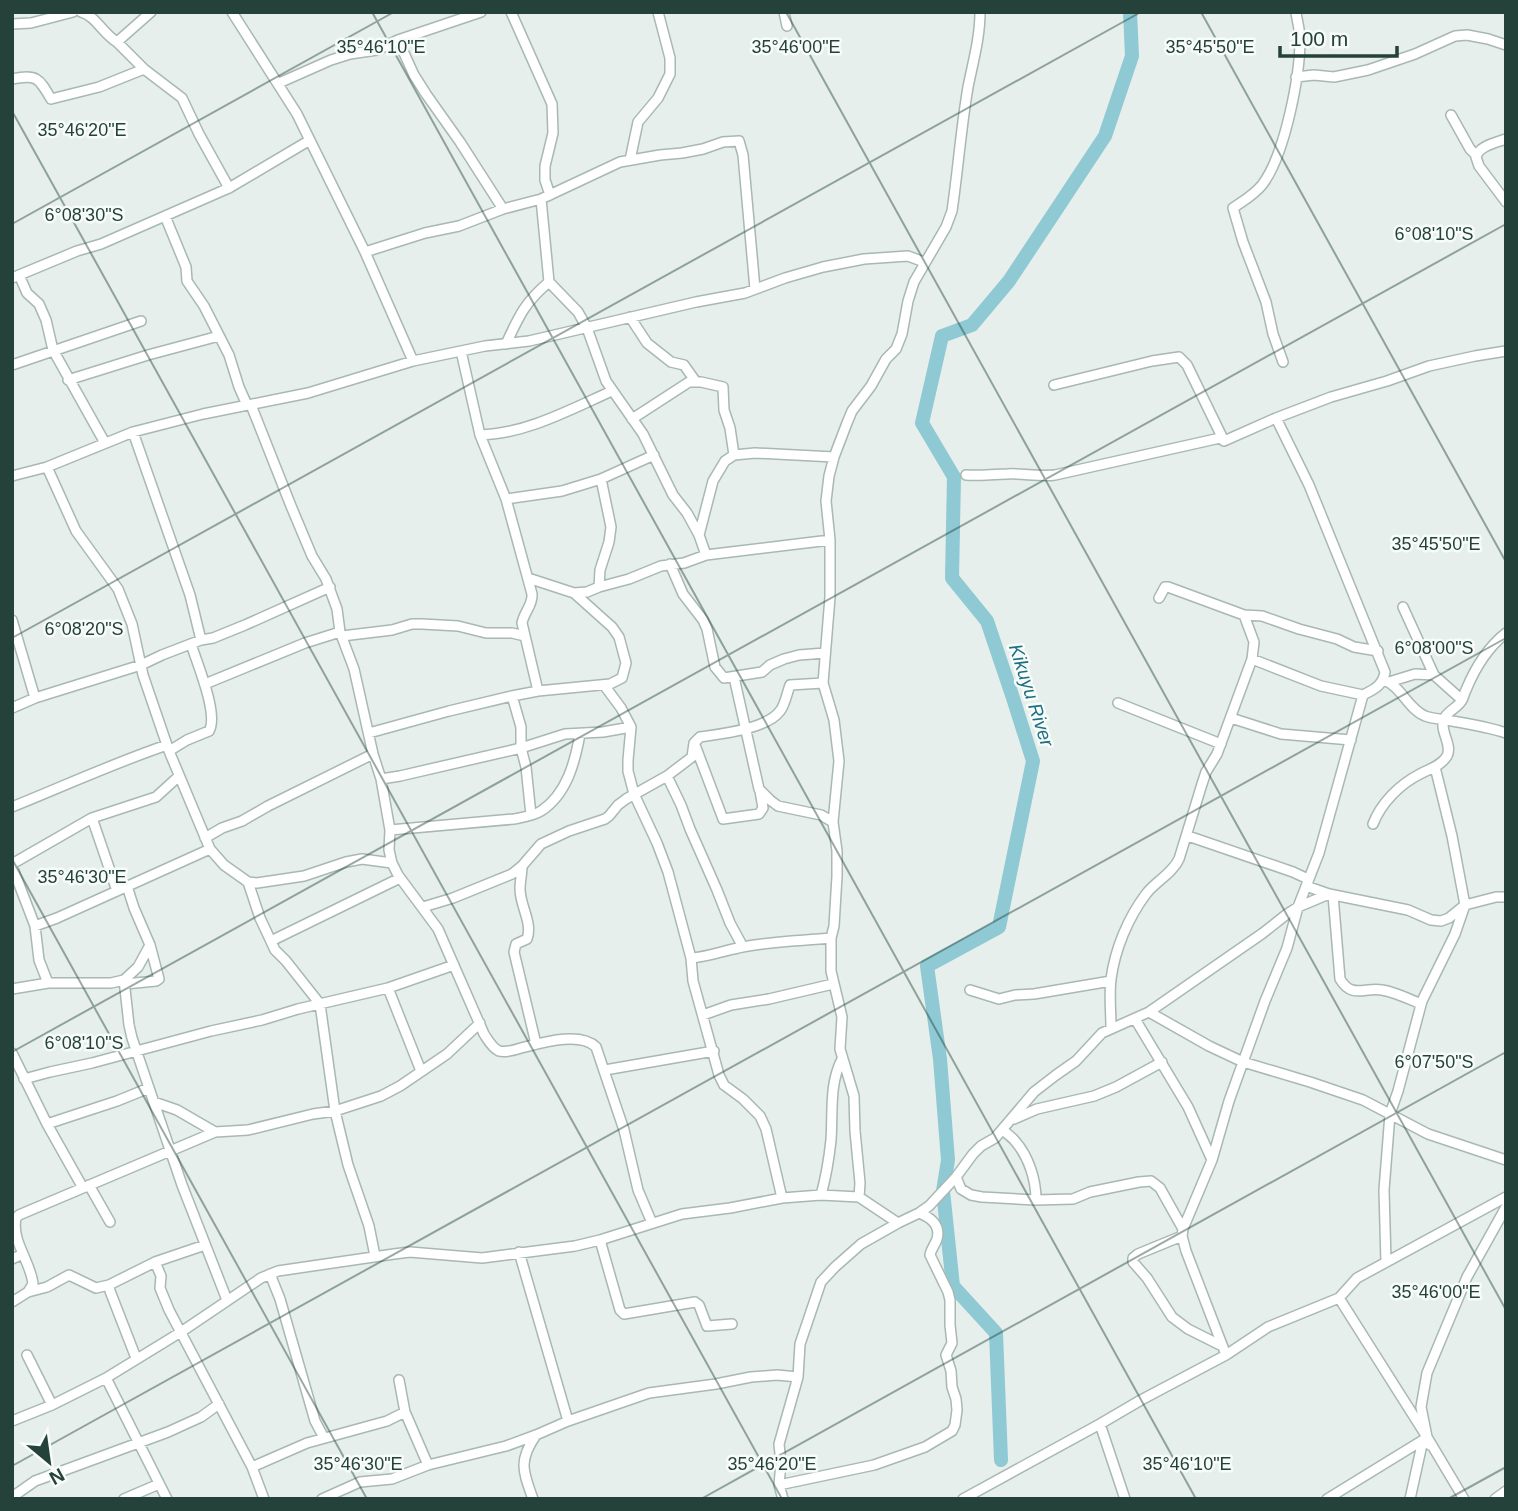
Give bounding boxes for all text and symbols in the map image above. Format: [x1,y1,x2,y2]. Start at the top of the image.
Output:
scale bar [1280,14,1397,58]
text: 100 m [1290,27,1348,50]
text: 35°46'10"E [336,37,426,57]
text: 35°46'00"E [751,37,841,57]
text: 35°45'50"E [1165,37,1255,57]
text: 35°46'20"E [37,120,127,140]
text: 6°08'30"S [44,205,124,225]
text: 6°08'10"S [1394,224,1474,244]
text: 35°45'50"E [1391,534,1481,554]
text: 6°08'20"S [44,619,124,639]
text: 6°08'00"S [1394,638,1474,658]
water label: Kikuyu River [1005,641,1058,750]
text: 35°46'30"E [37,867,127,887]
text: 6°08'10"S [44,1033,124,1053]
text: 6°07'50"S [1394,1052,1474,1072]
text: 35°46'00"E [1391,1282,1481,1302]
north arrow [14,1427,84,1497]
text: 35°46'30"E [313,1454,403,1474]
text: 35°46'20"E [727,1454,817,1474]
text: 35°46'10"E [1142,1454,1232,1474]
text: N [46,1464,68,1489]

